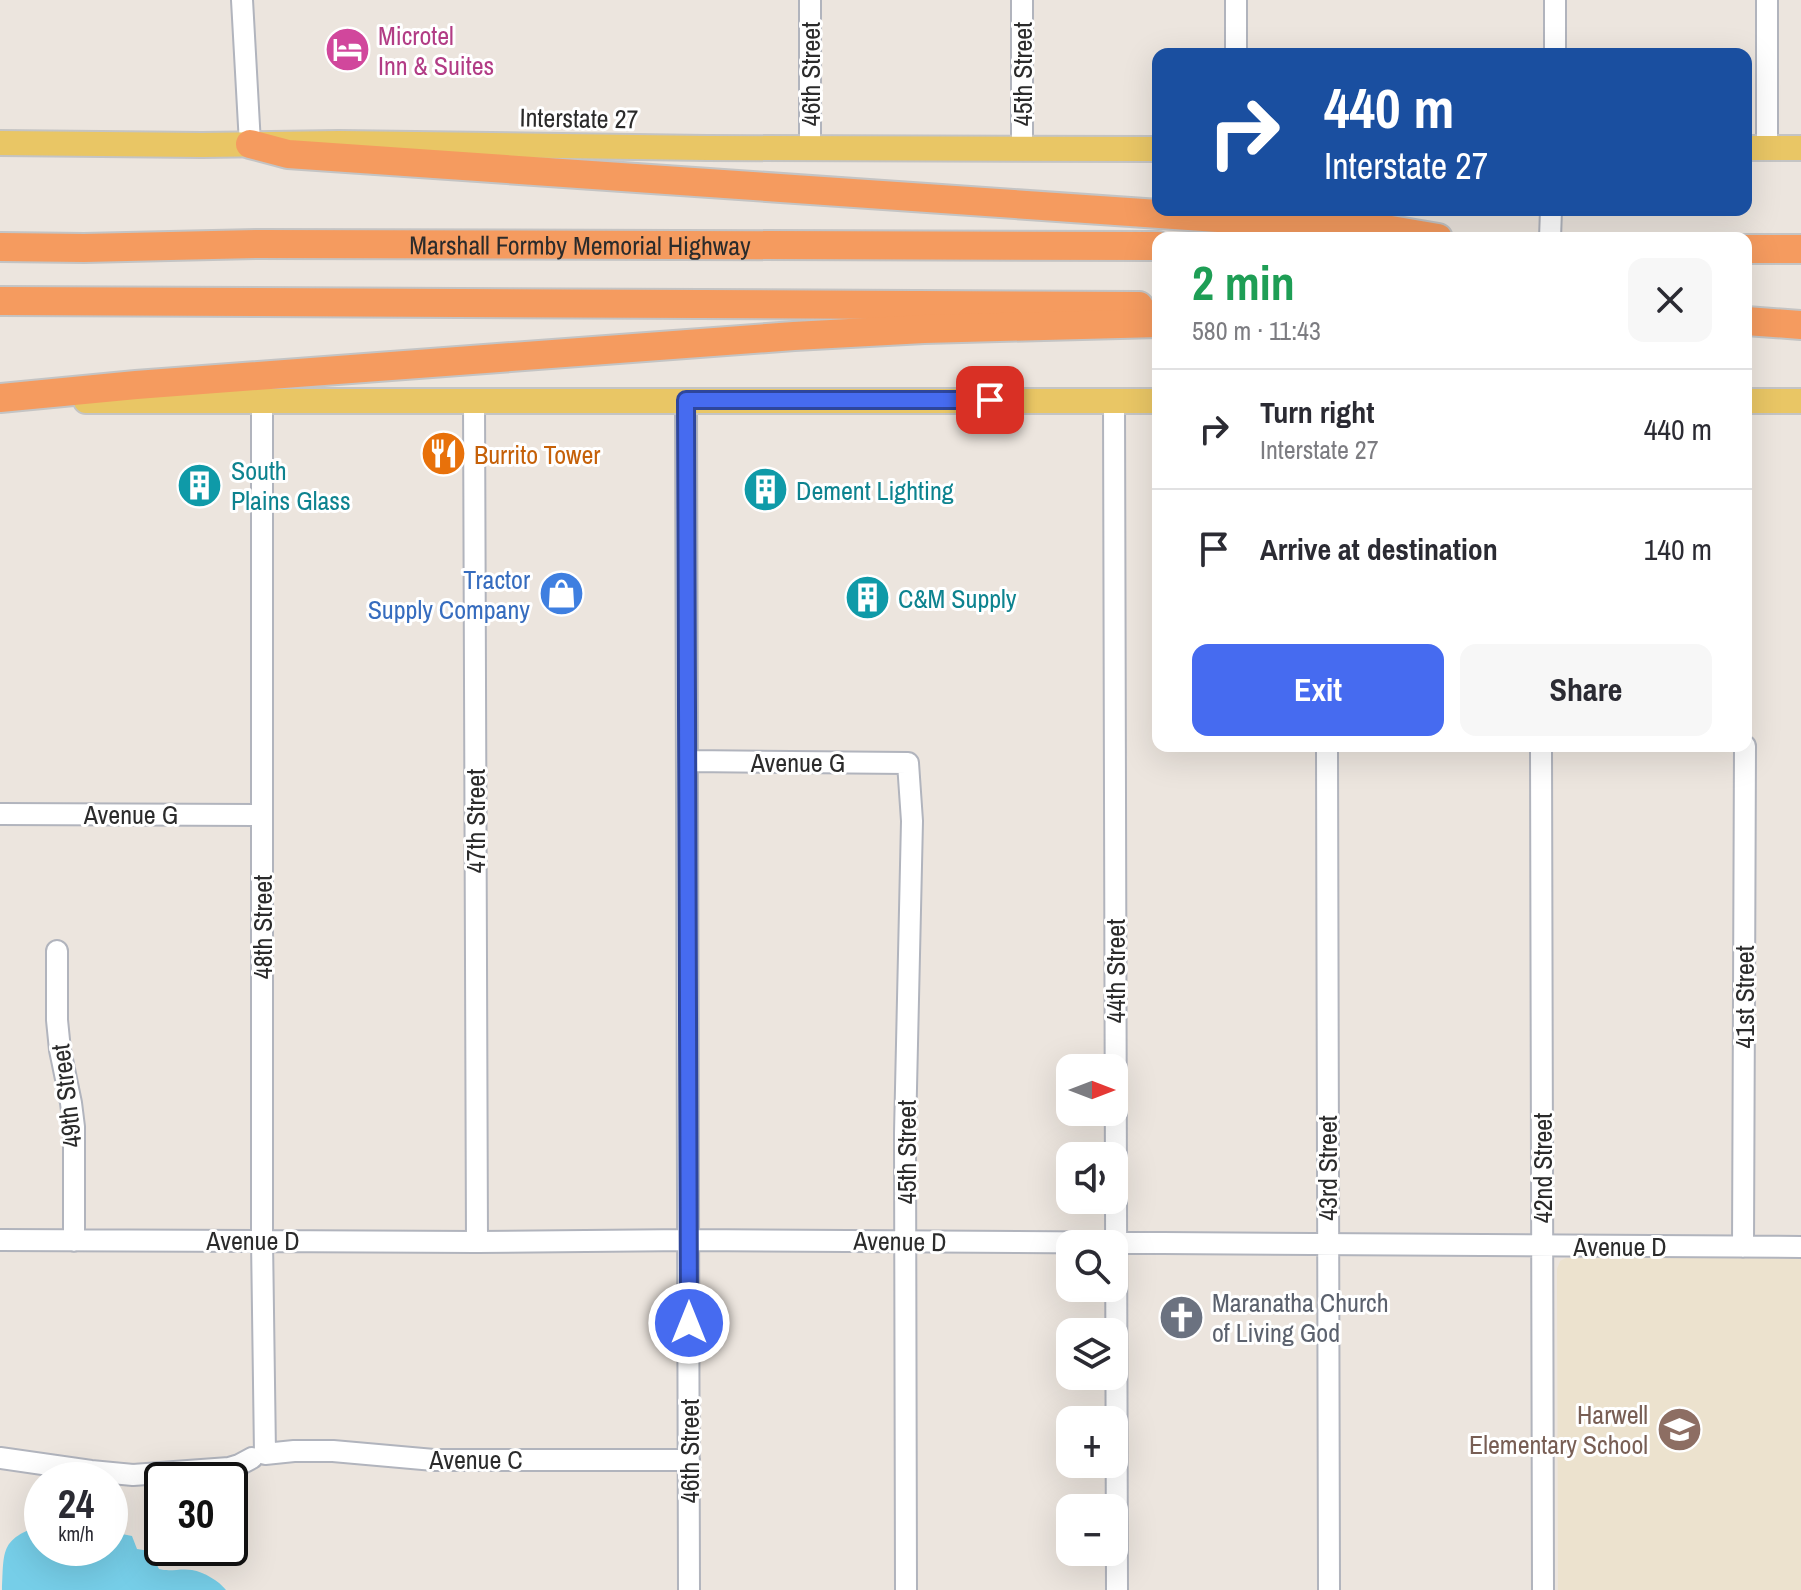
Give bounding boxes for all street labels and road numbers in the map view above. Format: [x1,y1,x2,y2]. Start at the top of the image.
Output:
street label: 46th Street [793,22,828,126]
street label: 45th Street [1005,22,1040,126]
street label: Interstate 27 [519,99,639,137]
street label: Marshall Formby Memorial Highway [409,227,751,263]
street label: Avenue G [750,745,845,780]
street label: 47th Street [458,769,493,873]
street label: Avenue G [83,797,178,832]
street label: 48th Street [245,875,280,979]
street label: 44th Street [1098,919,1133,1023]
street label: 41st Street [1727,945,1762,1049]
street label: 49th Street [42,1042,90,1150]
street label: 45th Street [889,1100,924,1204]
street label: 42nd Street [1525,1113,1560,1223]
street label: 43rd Street [1310,1115,1345,1221]
street label: Avenue D [205,1223,300,1258]
street label: Avenue D [852,1223,947,1259]
street label: Avenue D [1572,1229,1667,1264]
street label: 46th Street [672,1399,707,1503]
street label: Avenue C [428,1442,523,1477]

